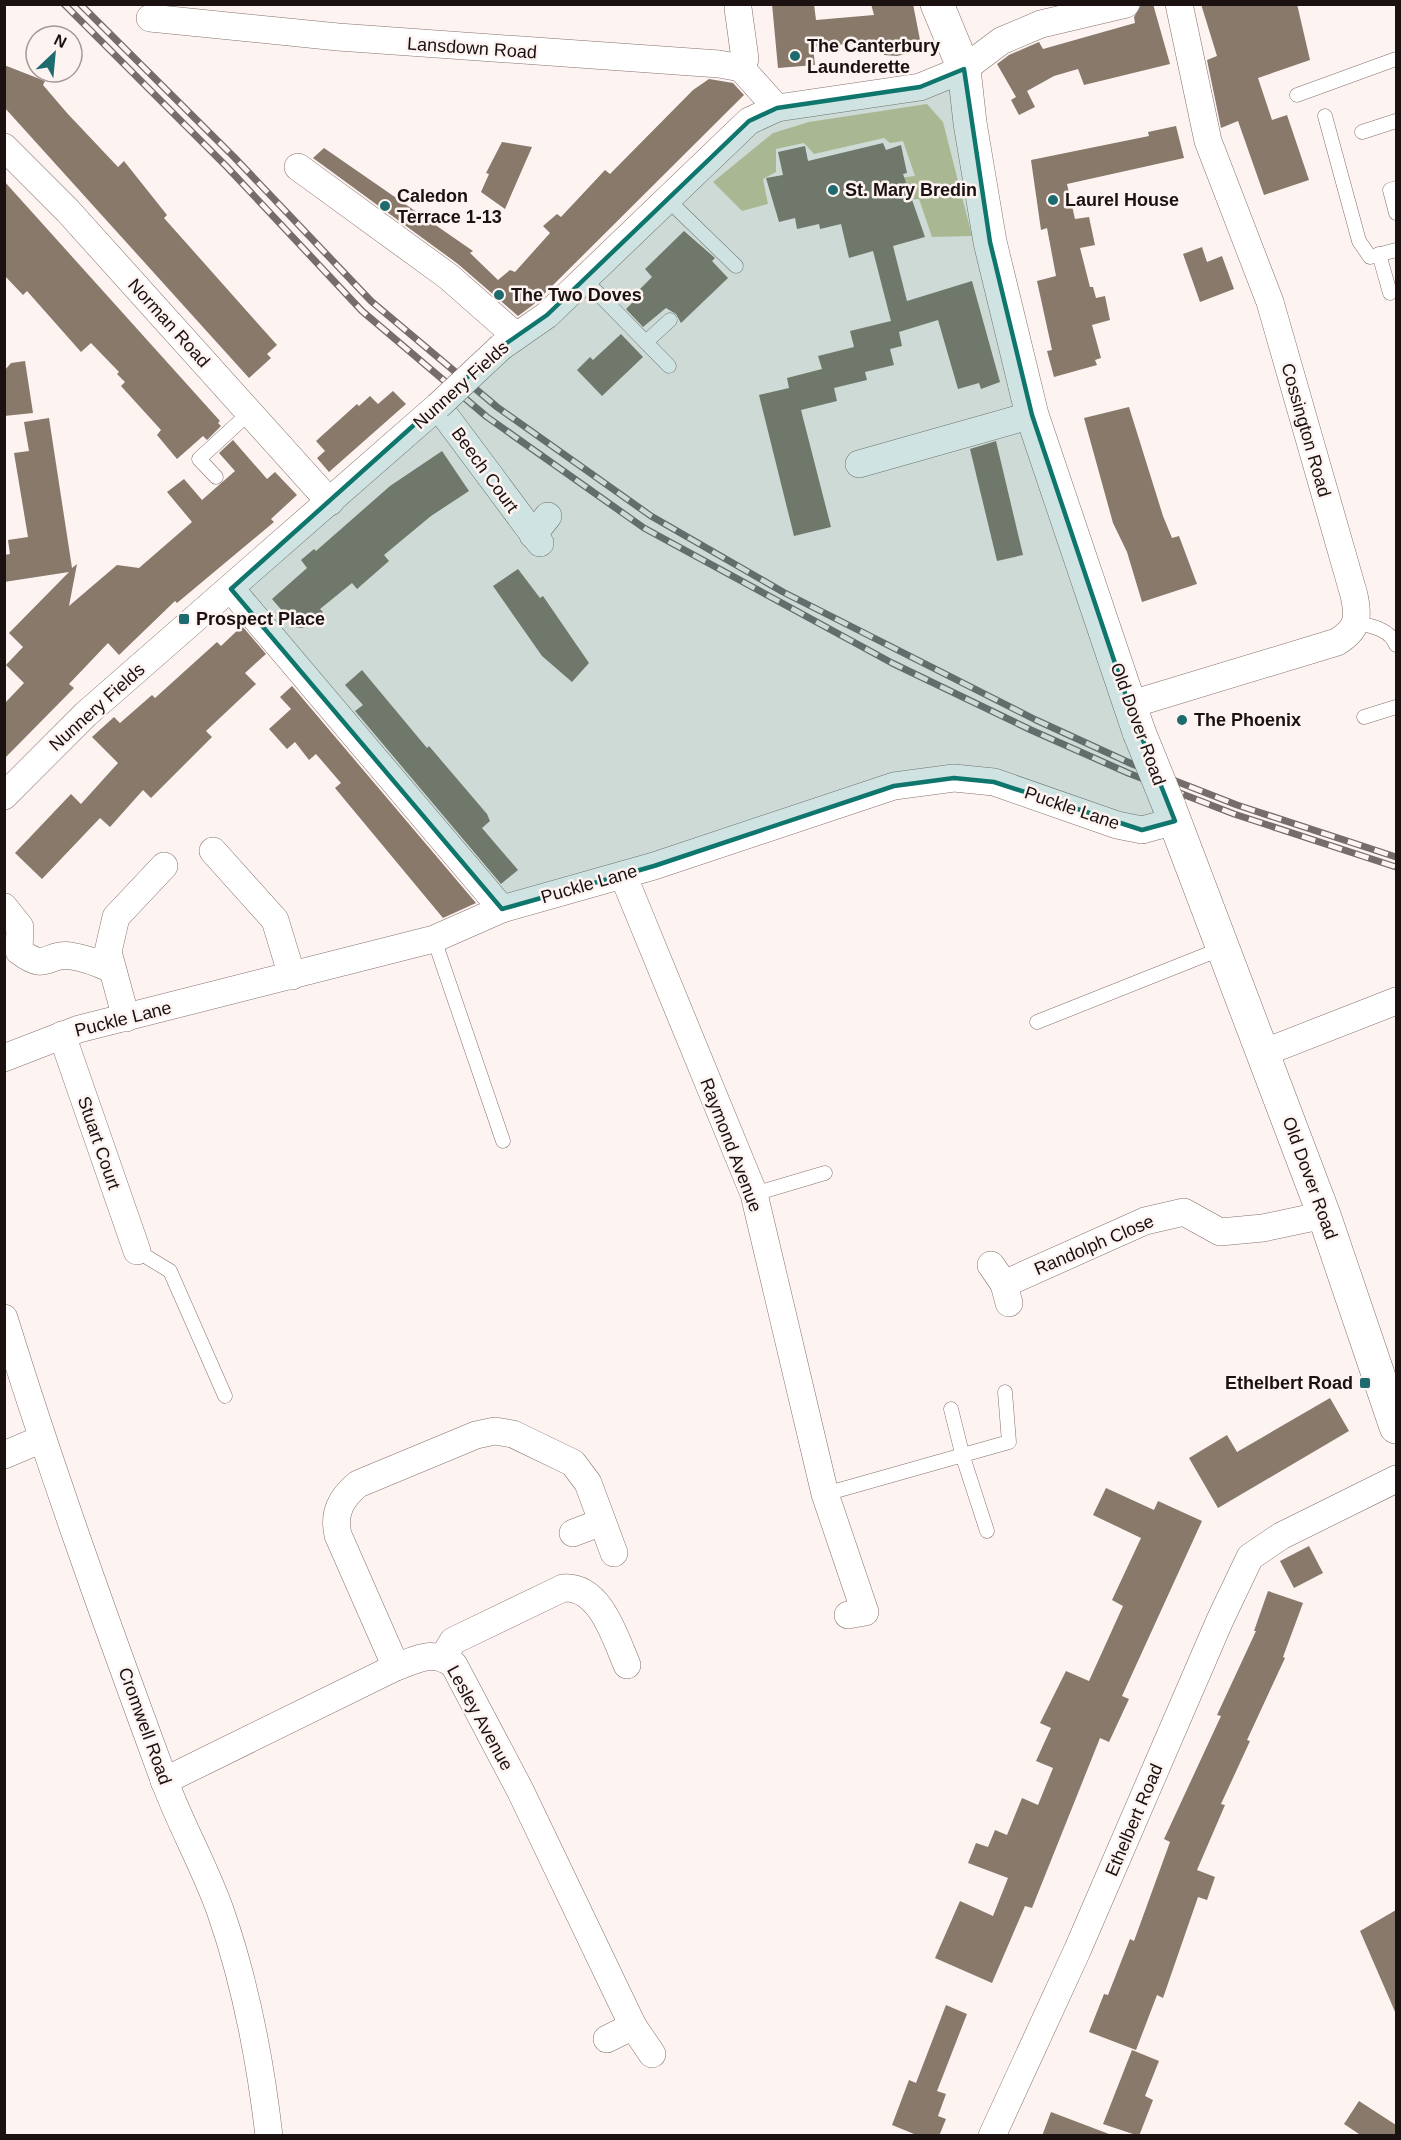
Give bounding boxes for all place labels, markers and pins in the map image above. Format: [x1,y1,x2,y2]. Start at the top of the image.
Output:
place label: The Canterbury Launderette [807,36,940,77]
marker: The Canterbury Launderette [788,49,802,63]
place label: St. Mary Bredin [845,180,977,200]
marker: St. Mary Bredin [826,183,840,197]
place label: Caledon Terrace 1-13 [397,186,502,227]
place label: Laurel House [1065,190,1179,210]
marker: Laurel House [1046,193,1060,207]
marker: Caledon Terrace 1-13 [378,199,392,213]
place label: The Two Doves [511,285,642,305]
marker: The Two Doves [492,288,506,302]
place label: Prospect Place [196,609,325,629]
marker: Prospect Place [177,612,191,626]
place label: The Phoenix [1194,710,1301,730]
marker: The Phoenix [1175,713,1189,727]
place label: Ethelbert Road [1225,1373,1353,1393]
marker: Ethelbert Road [1358,1376,1372,1390]

